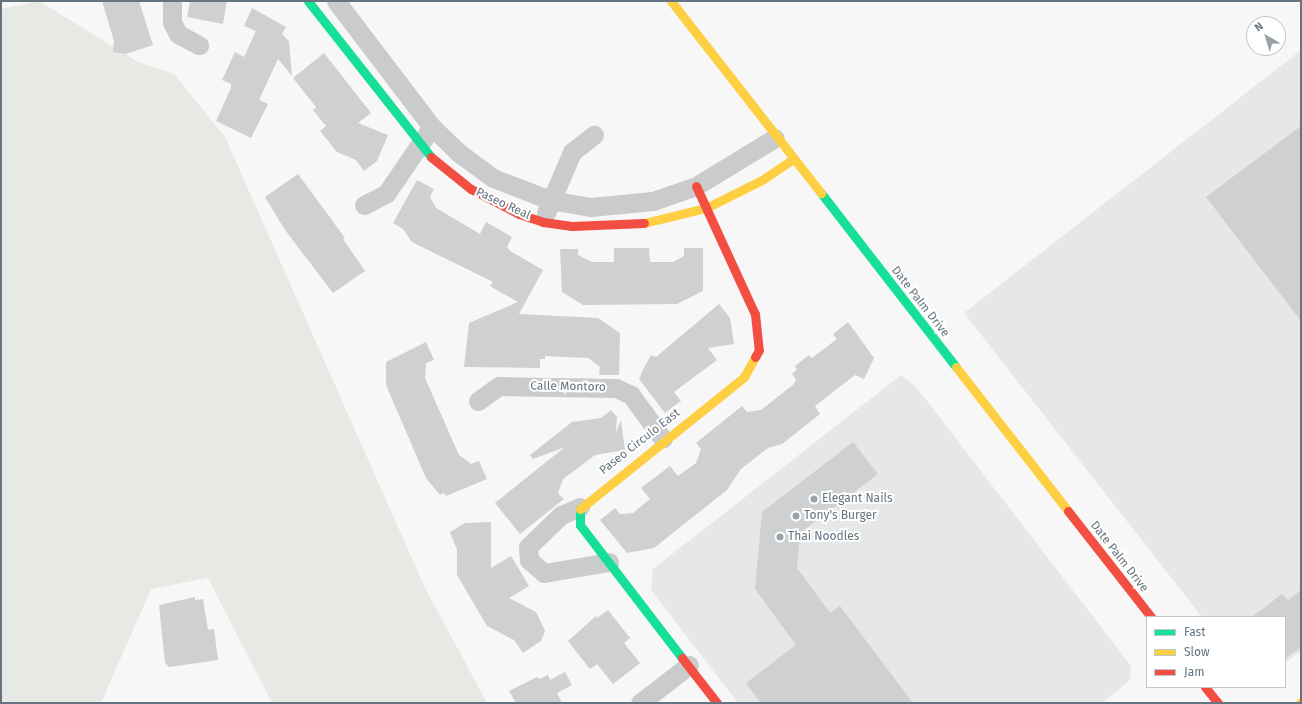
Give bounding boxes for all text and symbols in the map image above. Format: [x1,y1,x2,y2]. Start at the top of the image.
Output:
north arrow [1246,16,1286,56]
text: N [1252,20,1266,34]
street label: Paseo Real [473,185,533,223]
street label: Date Palm Drive [888,264,952,340]
street label: Calle Montoro [530,379,606,395]
street label: Paseo Circulo East [597,406,683,478]
place label: Elegant Nails [822,492,893,506]
marker: Elegant Nails [809,494,819,504]
place label: Tony's Burger [804,509,877,523]
marker: Tony's Burger [791,511,801,521]
street label: Date Palm Drive [1087,519,1151,595]
place label: Thai Noodles [788,530,859,544]
marker: Thai Noodles [775,532,785,542]
legend [1146,616,1286,688]
text: Fast [1184,625,1206,639]
text: Slow [1184,645,1210,659]
text: Jam [1184,665,1204,679]

